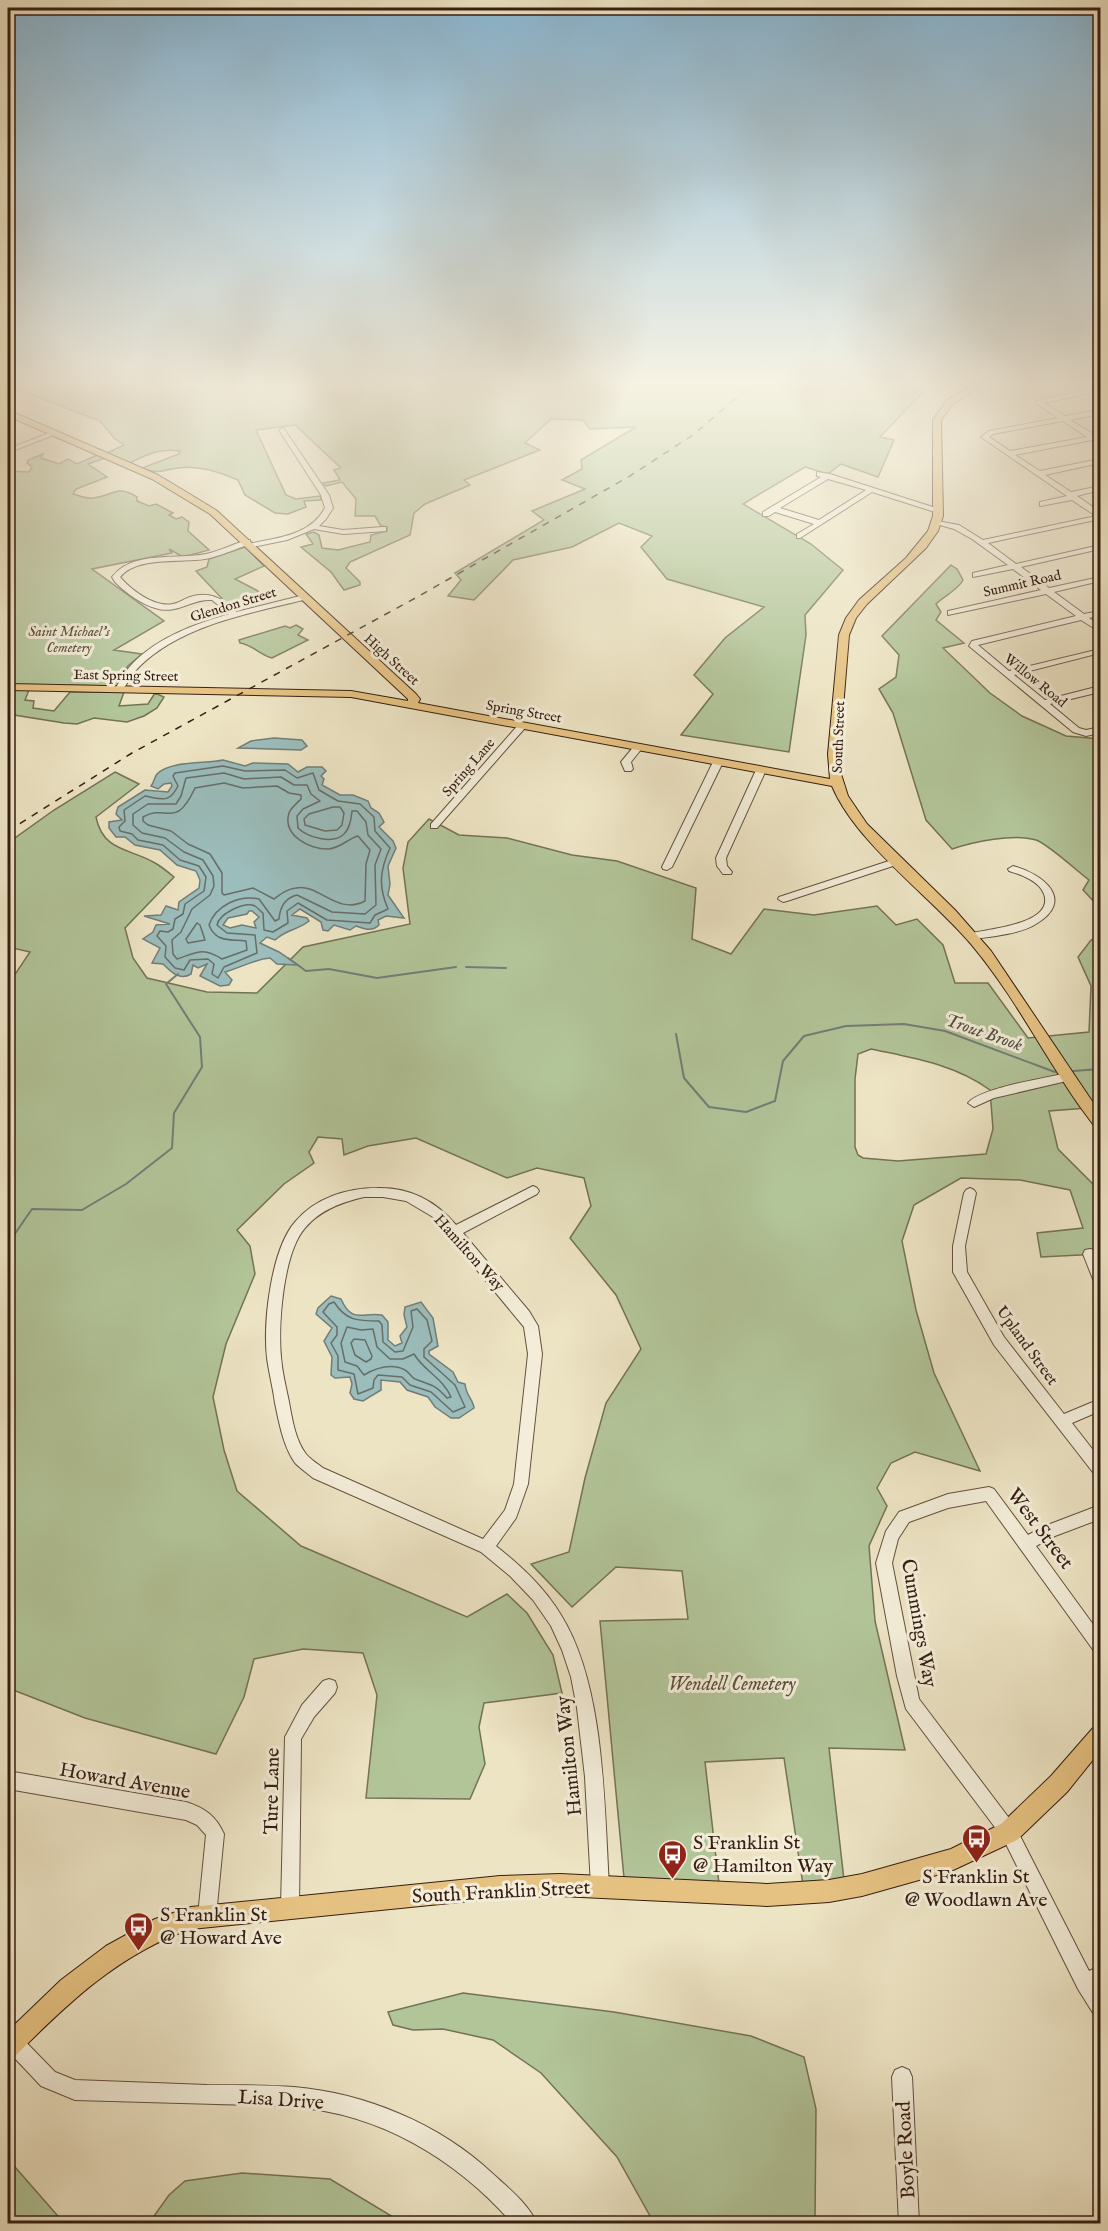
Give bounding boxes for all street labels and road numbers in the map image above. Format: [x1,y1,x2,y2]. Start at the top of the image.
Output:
street label: Summit Road [982,566,1063,602]
street label: Glendon Street [188,583,279,627]
street label: High Street [360,630,423,690]
street label: Willow Road [1000,650,1071,712]
street label: East Spring Street [73,666,179,686]
street label: Spring Street [485,696,563,728]
street label: South Street [829,701,849,773]
street label: Spring Lane [438,734,499,801]
street label: Hamilton Way [429,1211,508,1296]
street label: Upland Street [991,1303,1062,1390]
street label: West Street [1001,1483,1079,1575]
street label: Cummings Way [895,1557,942,1690]
street label: Hamilton Way [551,1694,588,1817]
street label: Ture Lane [259,1747,286,1835]
street label: Howard Avenue [57,1758,192,1805]
street label: South Franklin Street [411,1875,591,1910]
street label: Lisa Drive [237,2085,325,2116]
street label: Boyle Road [891,2100,922,2199]

